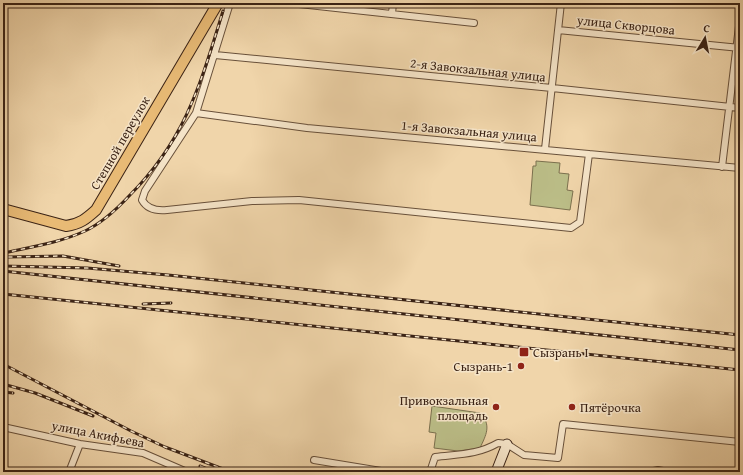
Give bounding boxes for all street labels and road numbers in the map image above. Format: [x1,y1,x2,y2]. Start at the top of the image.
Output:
street label: улица Скворцова [575,10,677,40]
street label: 2-я Завокзальная улица [409,53,548,87]
street label: Степной переулок [85,92,155,193]
street label: 1-я Завокзальная улица [400,116,538,146]
street label: улица Акифьева [49,416,147,452]

